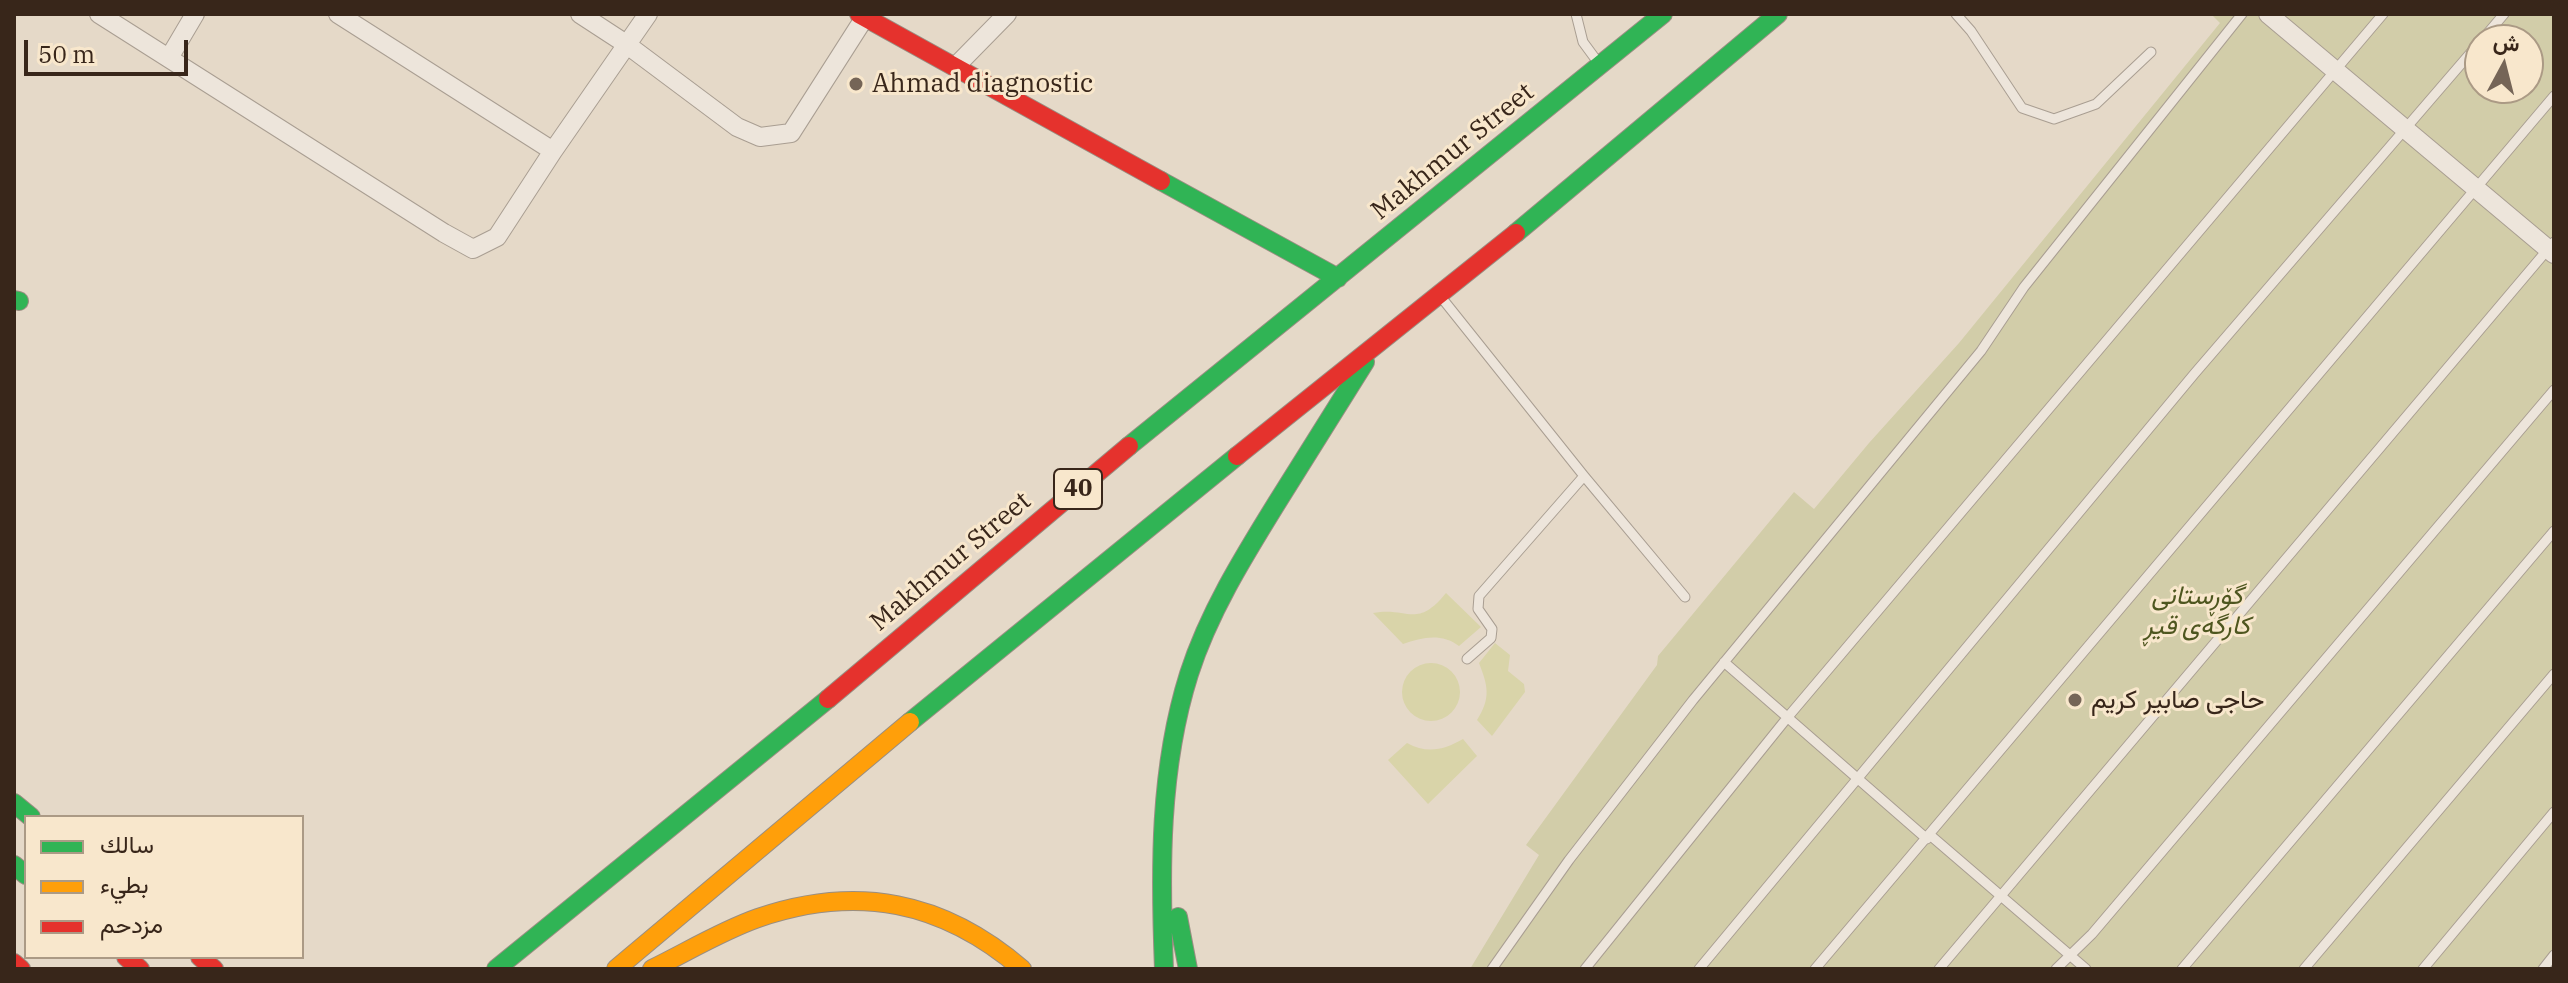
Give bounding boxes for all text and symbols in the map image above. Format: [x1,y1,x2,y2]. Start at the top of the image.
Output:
scale bar [28,24,192,74]
north arrow [2464,24,2544,104]
text: ش [2492,26,2522,58]
text: 50 m [38,38,95,70]
place label: Ahmad diagnostic [872,68,1093,100]
marker: Ahmad diagnostic [847,75,865,93]
street label: Makhmur Street [1366,77,1540,227]
road number: 40 [1054,469,1102,509]
street label: Makhmur Street [864,486,1038,638]
park label: گۆڕستانی کارگەی قیڕ [2144,580,2250,642]
place label: حاجی صابیر کریم [2091,684,2264,716]
marker: حاجی صابیر کریم [2066,691,2084,709]
legend [24,815,304,959]
text: سالك [100,828,154,860]
text: بطيء [100,868,149,900]
text: مزدحم [100,908,163,940]

